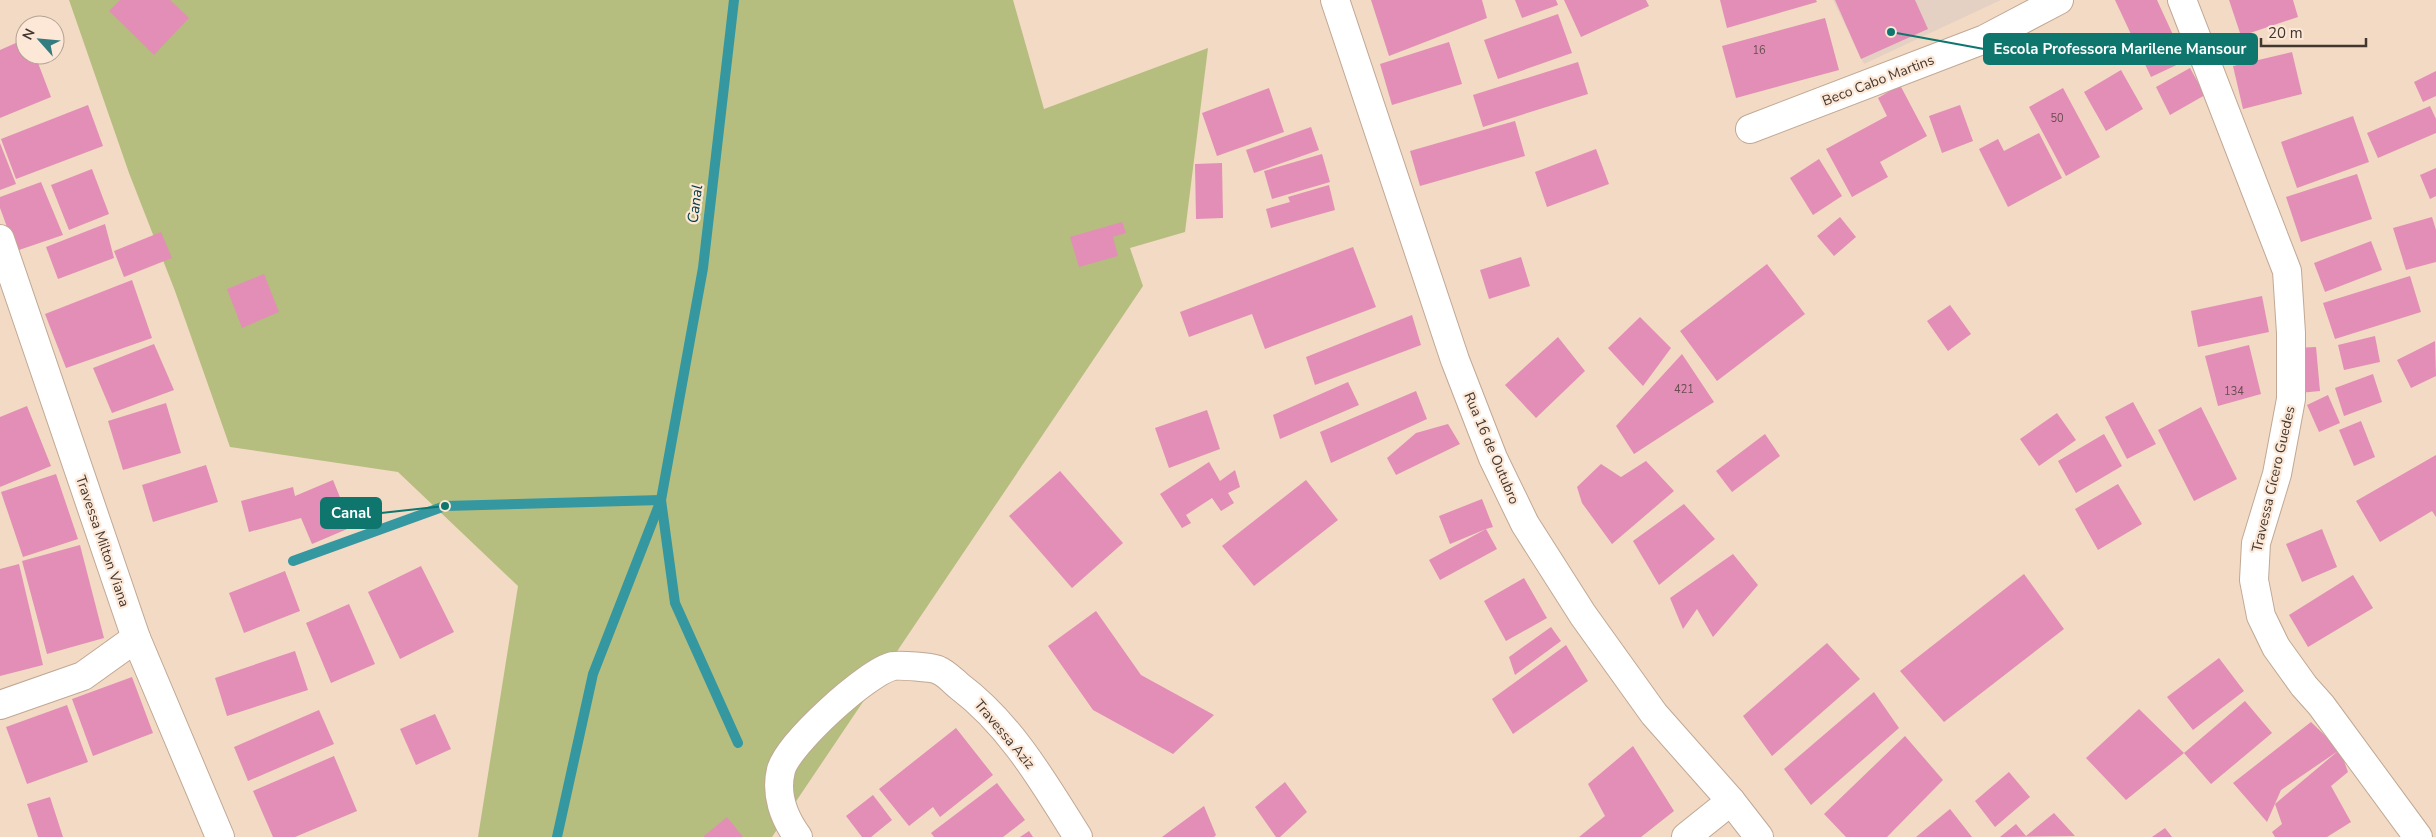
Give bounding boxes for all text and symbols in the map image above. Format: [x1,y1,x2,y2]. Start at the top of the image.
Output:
north arrow [15,15,65,65]
scale bar [2261,15,2366,47]
text: 20 m [2268,23,2303,43]
text: N [18,25,40,43]
callout: Escola Professora Marilene Mansour [1984,34,2257,64]
text: Escola Professora Marilene Mansour [1994,39,2246,59]
house number: 16 [1752,43,1766,58]
street label: Beco Cabo Martins [1820,50,1937,111]
house number: 50 [2050,111,2064,126]
water label: Canal [683,184,707,224]
house number: 421 [1674,382,1694,397]
house number: 134 [2224,384,2244,399]
street label: Rua 16 de Outubro [1459,389,1524,507]
street label: Travessa Cícero Guedes [2247,404,2300,554]
street label: Travessa Milton Viana [71,473,134,609]
callout: Canal [321,498,381,528]
text: Canal [331,503,371,523]
street label: Travessa Aziz [970,696,1040,773]

